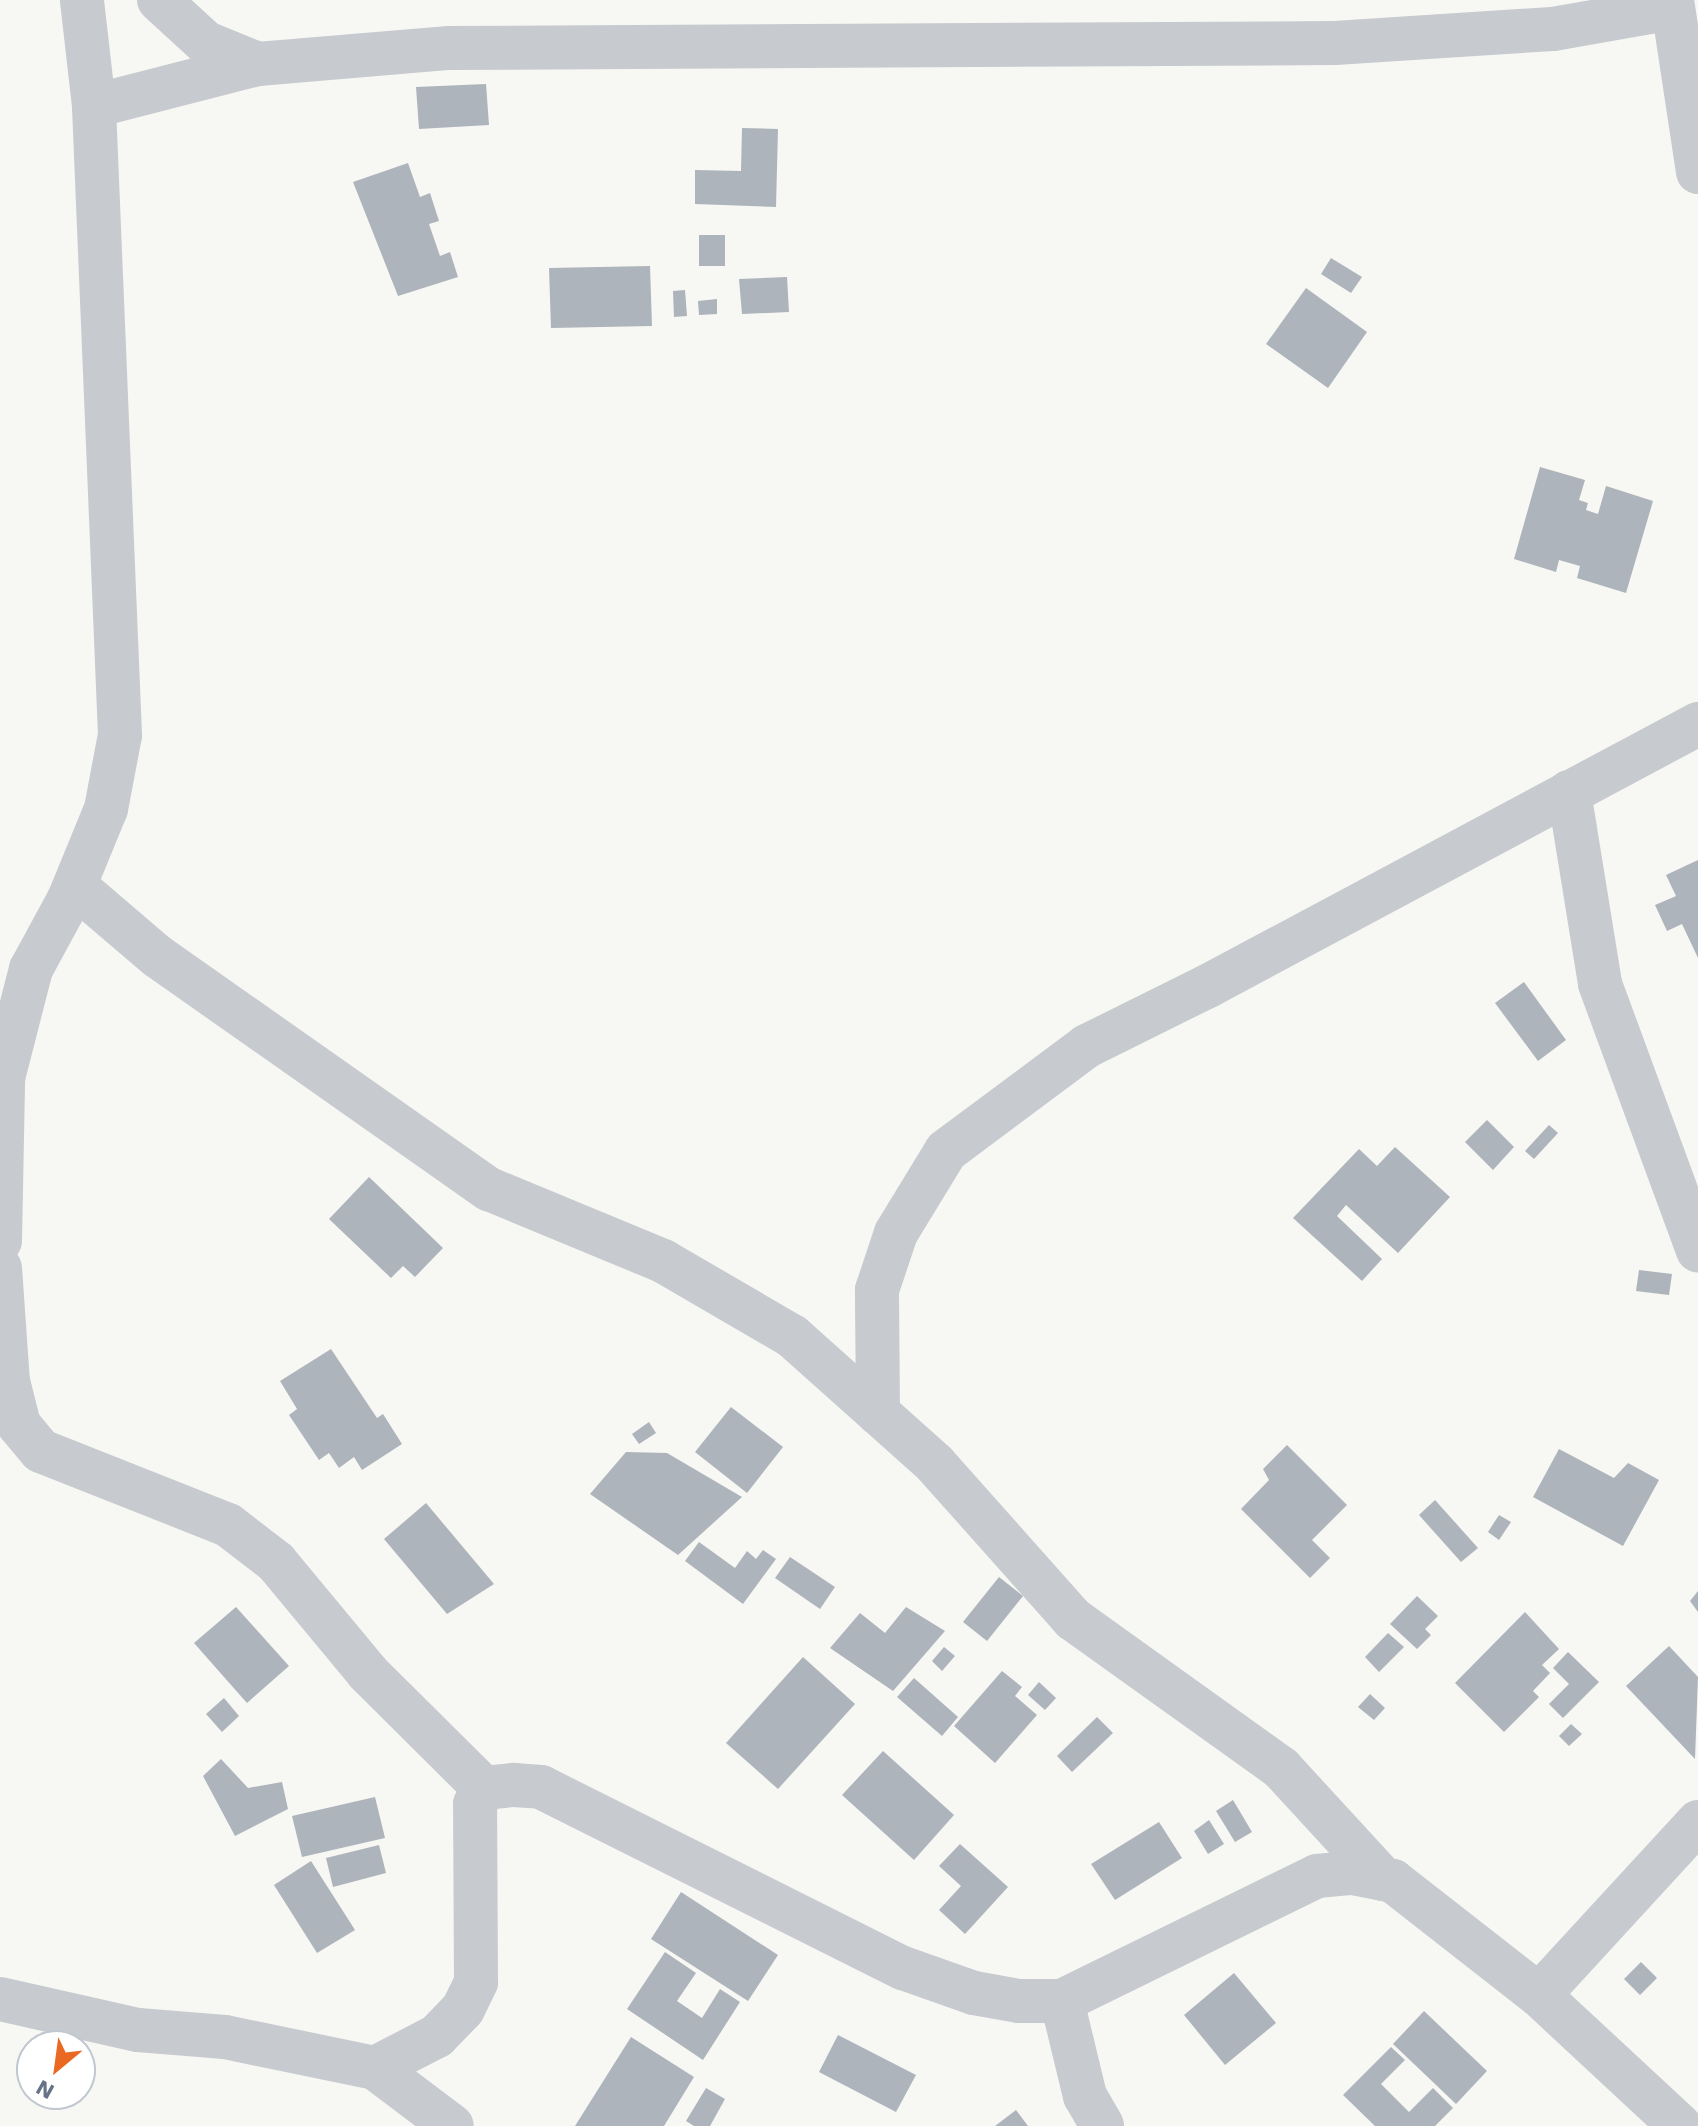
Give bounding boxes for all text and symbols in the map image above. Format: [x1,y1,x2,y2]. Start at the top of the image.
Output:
north arrow [16,2030,96,2110]
text: N [32,2075,58,2105]

